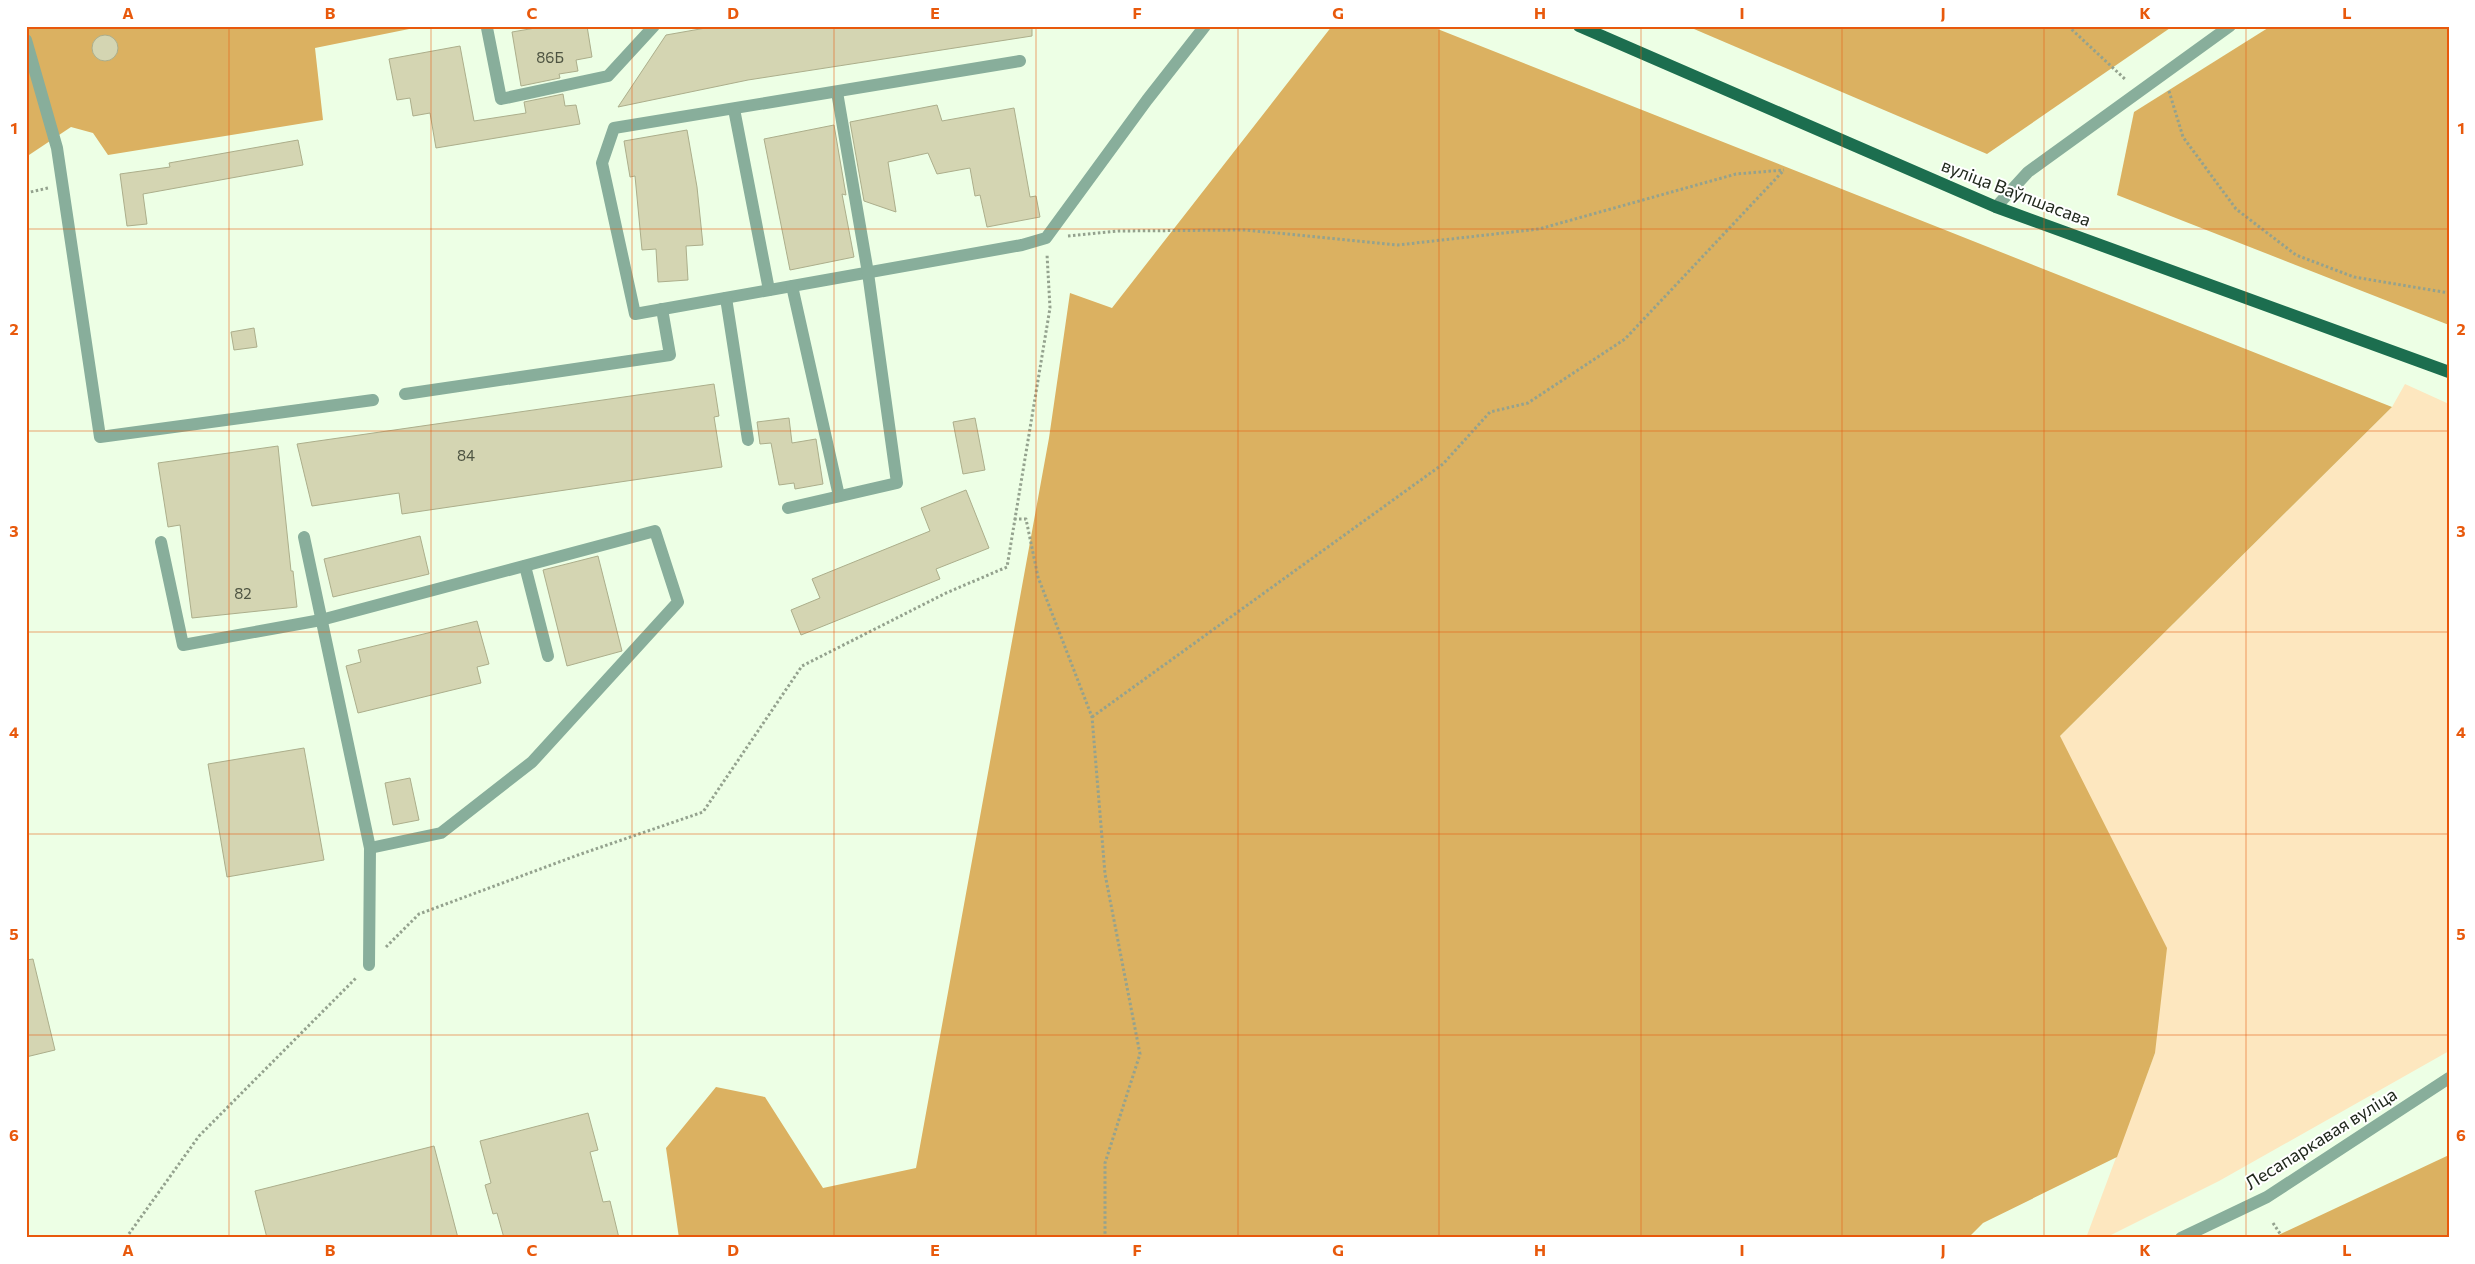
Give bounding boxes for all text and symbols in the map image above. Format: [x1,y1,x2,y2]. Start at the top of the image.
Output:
text: A [122,3,134,22]
text: B [325,3,336,22]
text: C [527,3,538,22]
text: D [727,3,739,22]
text: E [930,3,940,22]
text: F [1132,3,1142,22]
text: G [1332,3,1344,22]
text: H [1534,3,1546,22]
text: I [1739,3,1745,22]
text: J [1940,3,1946,22]
text: K [2139,3,2151,22]
text: L [2342,3,2352,22]
house number: 86Б [536,48,564,66]
text: 1 [10,118,18,137]
text: 1 [2457,118,2465,137]
street label: вуліца Ваўпшасава [1939,153,2094,231]
text: 2 [9,319,19,338]
text: 2 [2456,319,2466,338]
house number: 84 [457,446,475,464]
text: 3 [9,521,19,540]
text: 3 [2456,521,2466,540]
house number: 82 [234,584,252,602]
text: 4 [9,722,19,741]
text: 4 [2456,722,2466,741]
text: 5 [9,924,19,943]
text: 5 [2456,924,2466,943]
street label: Лесапаркавая вуліца [2240,1082,2401,1194]
text: 6 [9,1125,19,1144]
text: 6 [2456,1125,2466,1144]
text: A [122,1240,134,1259]
text: B [325,1240,336,1259]
text: C [527,1240,538,1259]
text: D [727,1240,739,1259]
text: E [930,1240,940,1259]
text: F [1132,1240,1142,1259]
text: G [1332,1240,1344,1259]
text: H [1534,1240,1546,1259]
text: I [1739,1240,1745,1259]
text: J [1940,1240,1946,1259]
text: K [2139,1240,2151,1259]
text: L [2342,1240,2352,1259]

